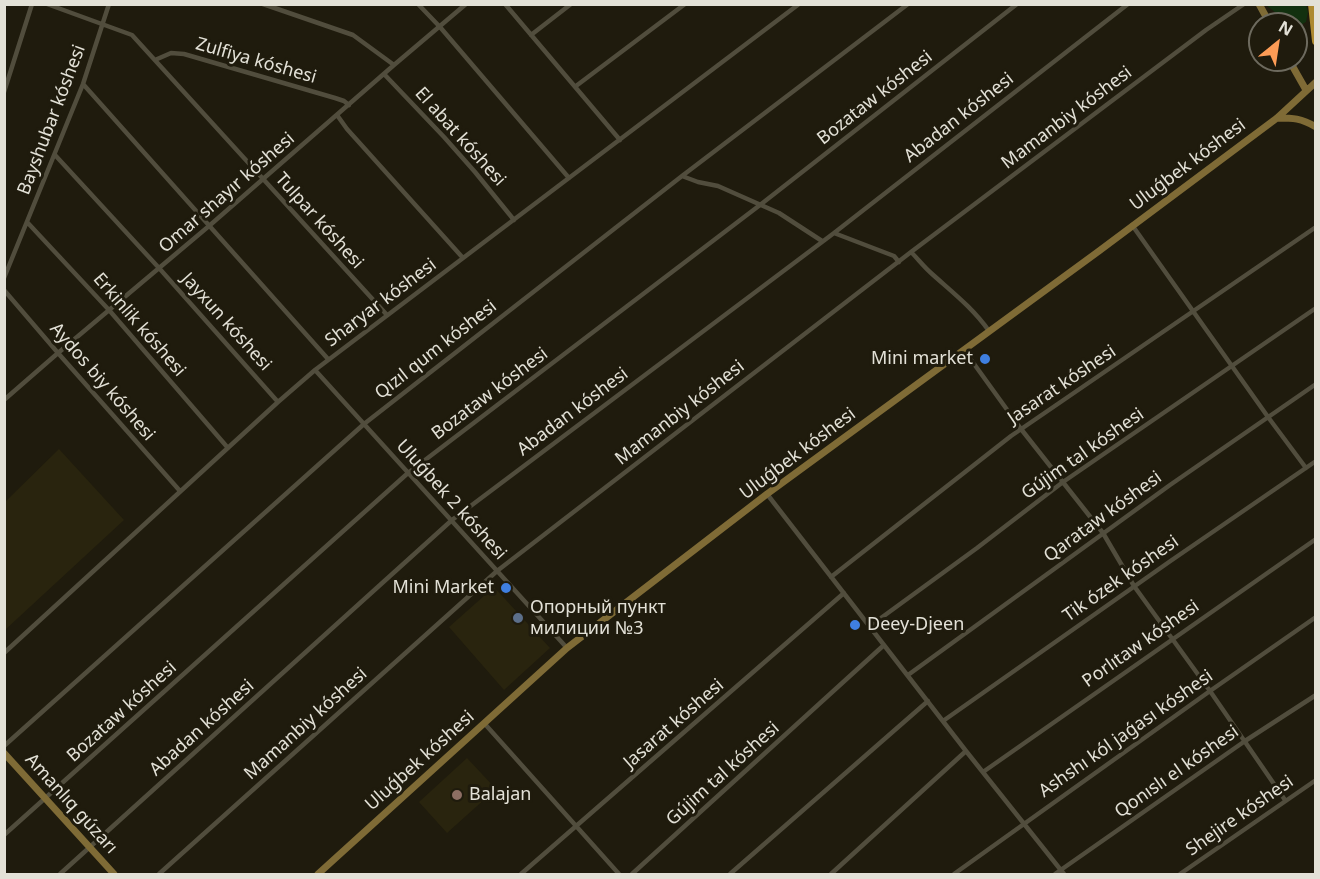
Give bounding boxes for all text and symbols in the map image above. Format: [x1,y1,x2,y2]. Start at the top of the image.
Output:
north arrow [1248,12,1308,72]
text: N [1275,15,1297,41]
street label: Zulfiya kóshesi [193,33,319,89]
street label: Bayshubar kóshesi [13,42,91,198]
street label: Bozataw kóshesi [813,46,937,150]
street label: Mamanbiy kóshesi [998,62,1136,174]
street label: Abadan kóshesi [900,68,1018,168]
street label: El abat kóshesi [410,83,510,191]
street label: Uluǵbek kóshesi [1126,114,1250,216]
street label: Omar shayır kóshesi [155,128,299,258]
street label: Tulpar kóshesi [270,169,368,273]
street label: Sharyar kóshesi [321,254,441,352]
street label: Erkinlik kóshesi [88,269,190,381]
street label: Jayxun kóshesi [176,269,276,375]
street label: Qızıl qum kóshesi [371,296,501,404]
street label: Aydos biy kóshesi [45,319,159,445]
street label: Jasarat kóshesi [1004,341,1120,429]
street label: Bozataw kóshesi [428,343,552,445]
place label: Mini market [871,348,973,370]
marker: Mini market [978,352,992,366]
street label: Mamanbiy kóshesi [611,356,749,470]
street label: Abadan kóshesi [513,363,633,461]
street label: Uluǵbek kóshesi [736,403,860,505]
street label: Gújim tal kóshesi [1018,404,1148,504]
street label: Uluǵbek 2 kóshesi [391,435,511,565]
street label: Qarataw kóshesi [1040,467,1166,567]
street label: Tik ózek kóshesi [1059,531,1183,627]
place label: Mini Market [392,577,494,599]
marker: Mini Market [499,581,513,595]
street label: Porlıtaw kóshesi [1078,596,1204,692]
place label: Опорный пункт милиции №3 [530,597,666,640]
marker: Опорный пункт милиции №3 [511,611,525,625]
place label: Deey-Djeen [867,614,964,636]
marker: Deey-Djeen [848,618,862,632]
street label: Bozataw kóshesi [63,657,181,767]
street label: Mamanbiy kóshesi [240,663,372,785]
street label: Ashshı kól jaǵası kóshesi [1035,666,1217,802]
street label: Abadan kóshesi [145,675,259,781]
street label: Jasarat kóshesi [619,675,729,773]
street label: Uluǵbek kóshesi [361,706,479,816]
street label: Gújim tal kóshesi [662,718,784,830]
street label: Qonıslı el kóshesi [1111,721,1243,823]
street label: Amanlıq gúzarı [20,749,122,859]
street label: Shejire kóshesi [1182,771,1298,861]
place label: Balajan [469,784,531,806]
marker: Balajan [450,788,464,802]

